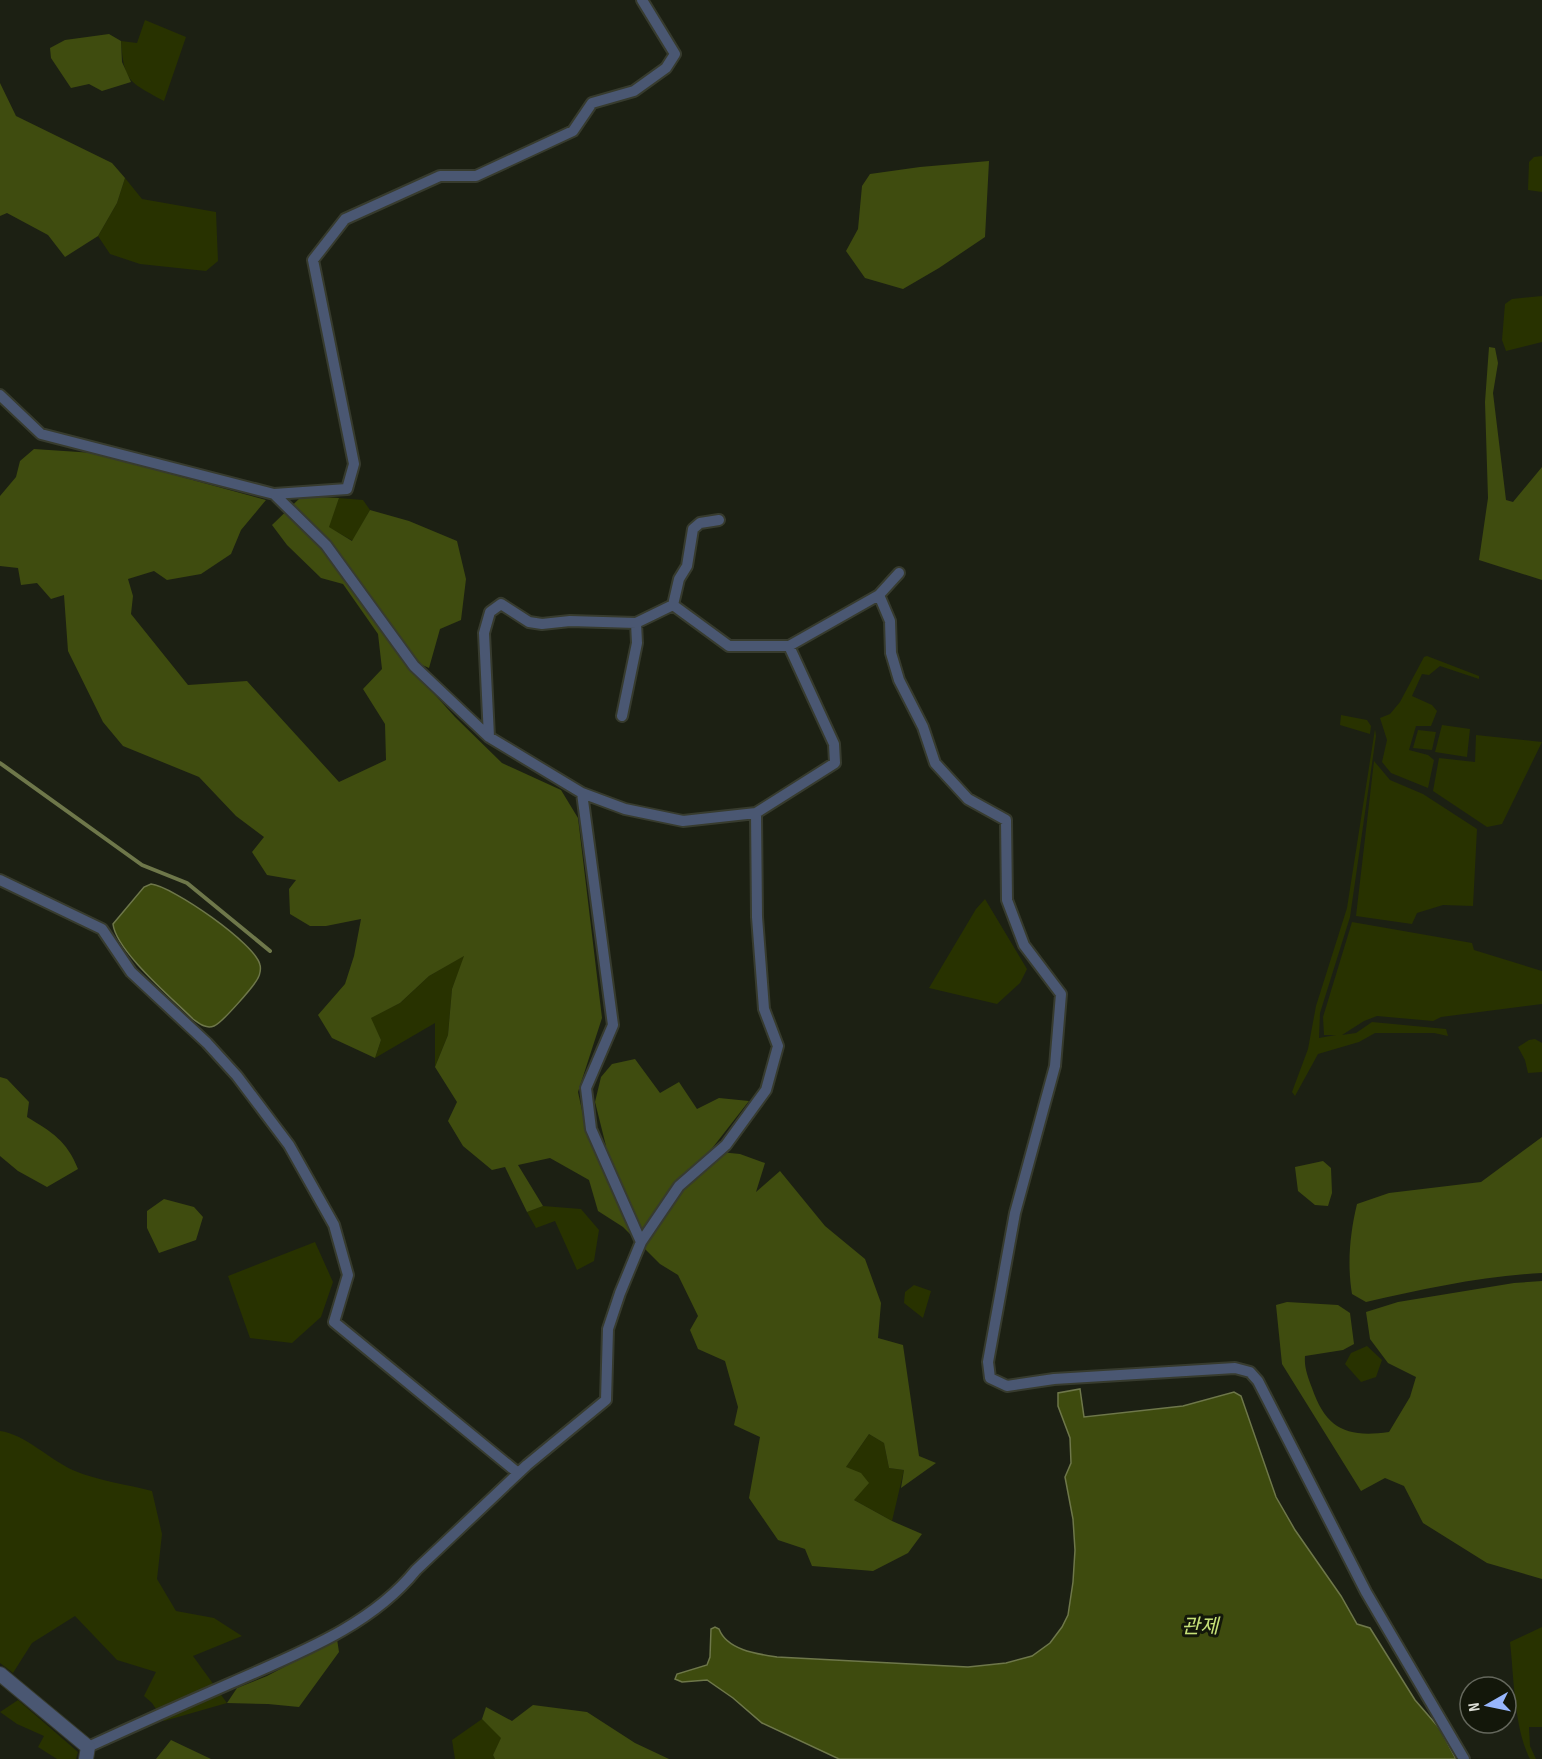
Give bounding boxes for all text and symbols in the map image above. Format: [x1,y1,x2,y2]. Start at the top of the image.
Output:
water label: 관제 [1182,1615,1221,1639]
north arrow [1458,1675,1518,1735]
text: N [1465,1701,1485,1713]

